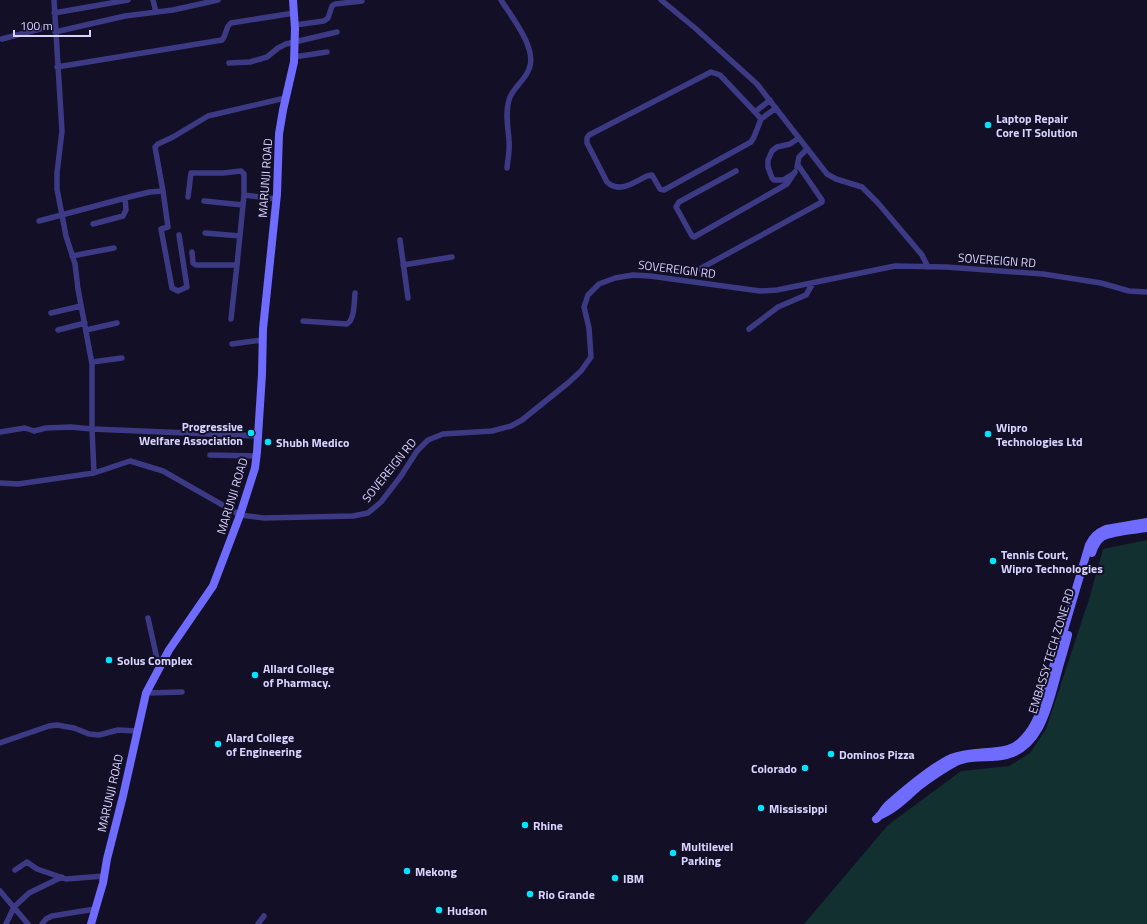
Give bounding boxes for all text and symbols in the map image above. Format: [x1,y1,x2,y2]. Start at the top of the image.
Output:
scale bar [14,12,90,38]
text: 100 m [20,16,53,35]
place label: Laptop Repair Core IT Solution [996,109,1078,142]
marker: Laptop Repair Core IT Solution [983,120,993,130]
street label: MARUNJI ROAD [253,137,277,218]
street label: SOVEREIGN RD [957,248,1037,272]
street label: SOVEREIGN RD [637,255,717,283]
place label: Progressive Welfare Association [139,417,243,450]
place label: Wipro Technologies Ltd [996,418,1083,451]
marker: Progressive Welfare Association [246,428,256,438]
marker: Wipro Technologies Ltd [983,429,993,439]
place label: Shubh Medico [276,433,349,452]
street label: SOVEREIGN RD [357,433,421,506]
marker: Shubh Medico [263,437,273,447]
street label: MARUNJI ROAD [211,455,253,537]
place label: Tennis Court, Wipro Technologies [1001,545,1103,578]
marker: Tennis Court, Wipro Technologies [988,556,998,566]
street label: EMBASSY TECH ZONE RD [1023,586,1079,716]
place label: Solus Complex [117,651,193,670]
marker: Solus Complex [104,655,114,665]
place label: Allard College of Pharmacy. [263,659,334,692]
marker: Allard College of Pharmacy. [250,670,260,680]
place label: Alard College of Engineering [226,728,302,761]
marker: Alard College of Engineering [213,739,223,749]
place label: Dominos Pizza [839,745,915,764]
marker: Dominos Pizza [826,749,836,759]
street label: MARUNJI ROAD [92,752,128,834]
place label: Colorado [751,759,797,778]
marker: Colorado [800,763,810,773]
place label: Mississippi [769,799,827,818]
marker: Mississippi [756,803,766,813]
place label: Rhine [533,816,563,835]
marker: Rhine [520,820,530,830]
place label: Multilevel Parking [681,837,733,870]
marker: Multilevel Parking [668,848,678,858]
place label: Mekong [415,862,457,881]
marker: Mekong [402,866,412,876]
place label: IBM [623,869,644,888]
marker: IBM [610,873,620,883]
place label: Rio Grande [538,885,595,904]
marker: Rio Grande [525,889,535,899]
place label: Hudson [447,901,487,920]
marker: Hudson [434,905,444,915]

